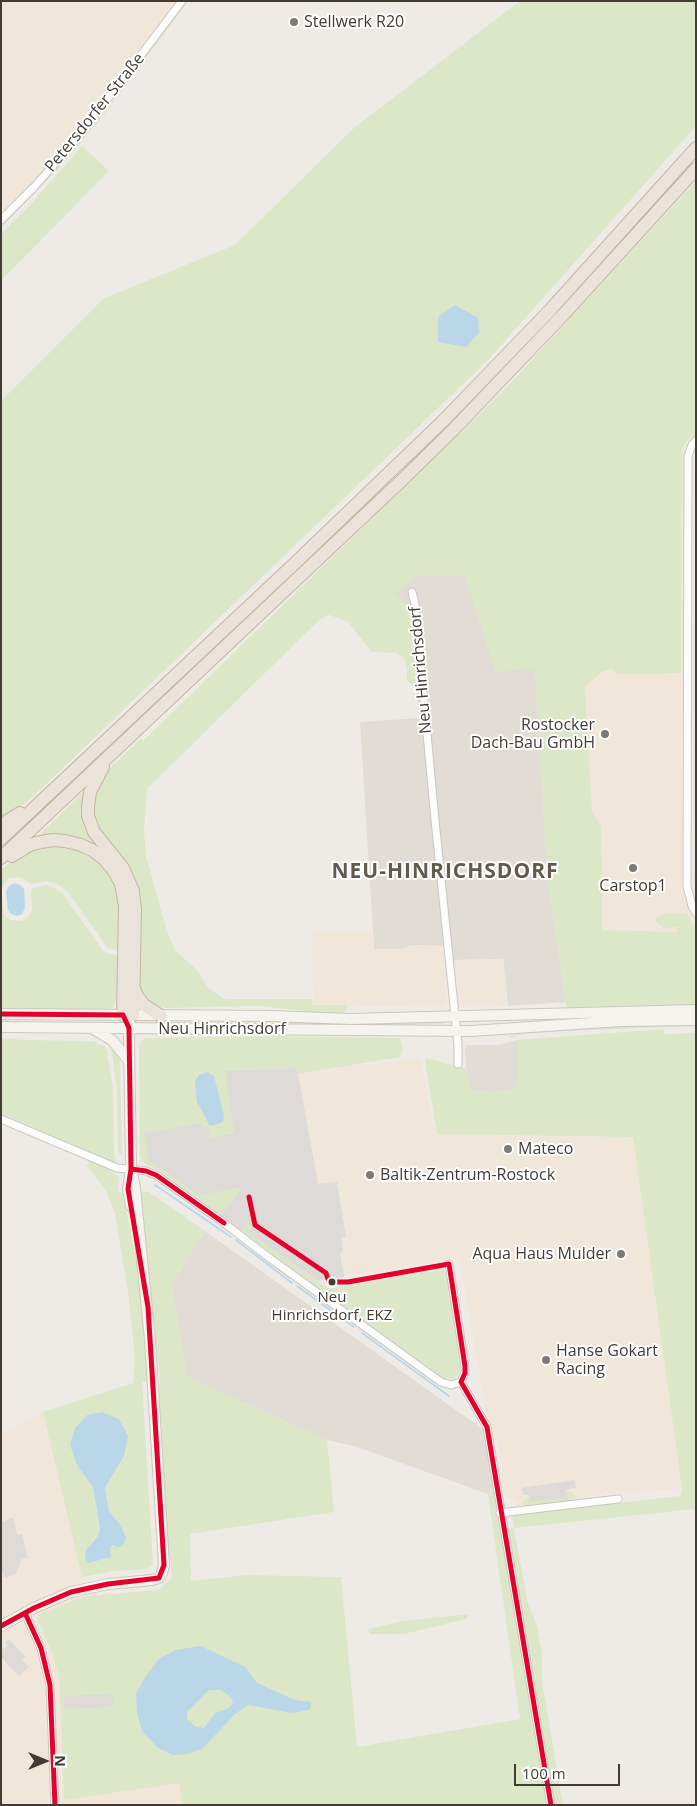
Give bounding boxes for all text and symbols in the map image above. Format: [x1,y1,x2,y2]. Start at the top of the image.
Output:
place label: Stellwerk R20 [304,12,404,32]
marker: Stellwerk R20 [288,16,300,28]
street label: Petersdorfer Straße [41,50,149,176]
street label: Neu Hinrichsdorf [406,606,436,734]
place label: Rostocker Dach-Bau GmbH [471,715,595,753]
marker: Rostocker Dach-Bau GmbH [599,728,611,740]
district label: NEU-HINRICHSDORF [329,859,561,885]
marker: Carstop1 [627,862,639,874]
place label: Carstop1 [599,876,667,896]
street label: Neu Hinrichsdorf [158,1019,286,1039]
place label: Mateco [518,1139,573,1159]
marker: Mateco [502,1143,514,1155]
place label: Baltik-Zentrum-Rostock [380,1165,555,1185]
marker: Baltik-Zentrum-Rostock [364,1169,376,1181]
place label: Aqua Haus Mulder [472,1244,611,1264]
marker: Aqua Haus Mulder [615,1248,627,1260]
marker: Neu Hinrichsdorf, EKZ [327,1277,337,1287]
place label: Neu Hinrichsdorf, EKZ [272,1289,392,1324]
place label: Hanse Gokart Racing [556,1341,658,1379]
marker: Hanse Gokart Racing [540,1354,552,1366]
north arrow [20,1736,70,1786]
scale bar [517,1754,623,1786]
text: N [51,1755,70,1767]
text: 100 m [522,1763,566,1783]

